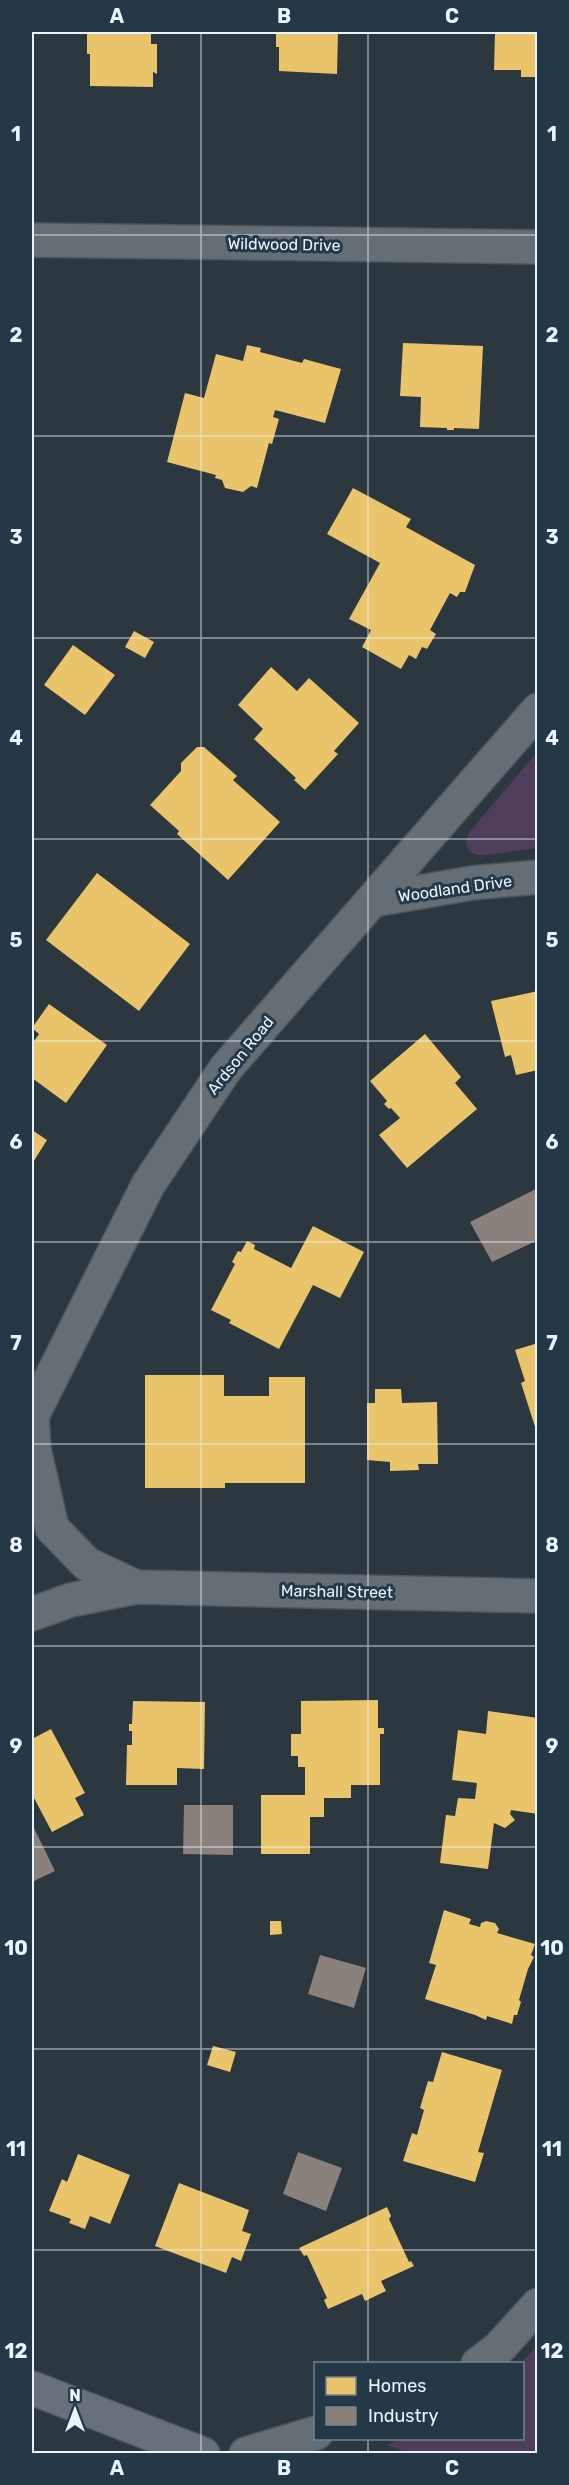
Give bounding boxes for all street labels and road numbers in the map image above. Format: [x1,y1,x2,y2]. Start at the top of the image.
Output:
street label: Wildwood Drive [227,234,341,255]
street label: Woodland Drive [397,871,513,906]
street label: Ardson Road [203,1012,278,1098]
street label: Marshall Street [281,1581,393,1602]

